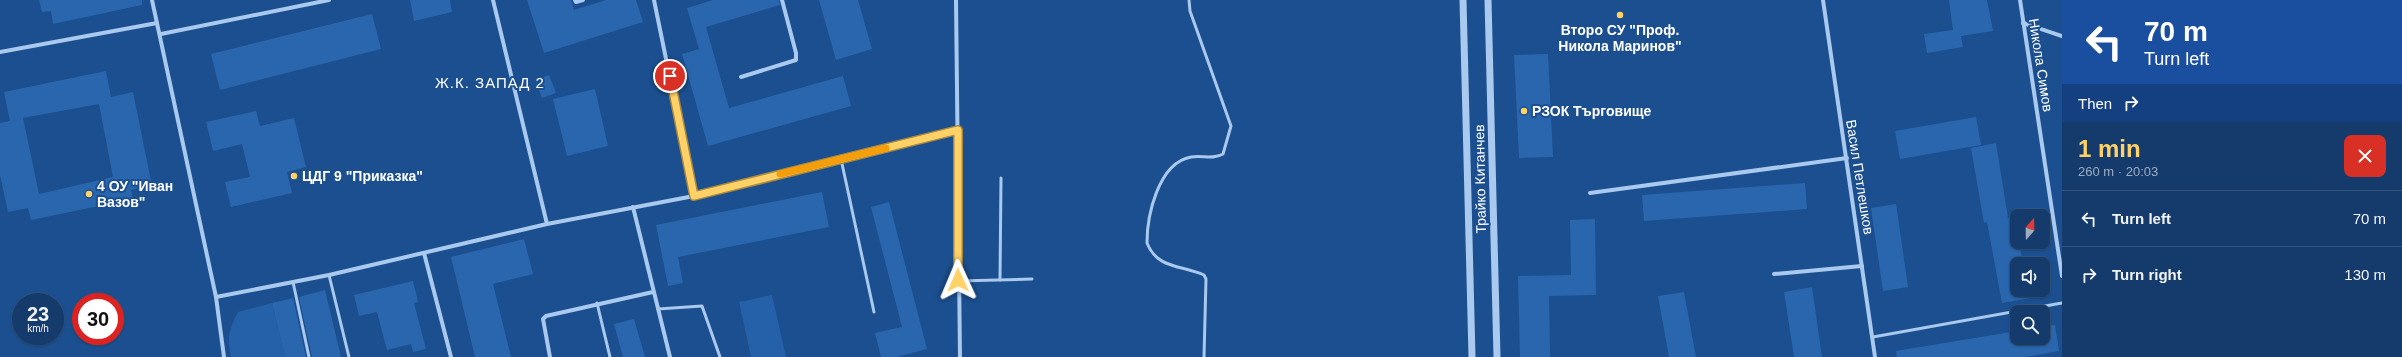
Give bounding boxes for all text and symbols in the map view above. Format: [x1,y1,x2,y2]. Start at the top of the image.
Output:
marker: Второ СУ "Проф. Никола Маринов" [1615,10,1625,20]
icon: left [2078,16,2130,68]
text: 70 m [2144,16,2208,47]
street label: Никола Симов [2026,17,2056,113]
place label: Второ СУ "Проф. Никола Маринов" [1558,22,1682,54]
text: Turn left [2144,49,2209,69]
pin [653,59,687,93]
icon: arrive [659,65,681,87]
district label: Ж.К. ЗАПАД 2 [435,74,545,91]
icon: right [2120,92,2142,114]
text: Then [2078,95,2112,112]
place label: РЗОК Търговище [1532,103,1652,119]
marker: РЗОК Търговище [1519,106,1529,116]
street label: Васил Петлешков [1843,118,1877,236]
street label: Трайко Китанчев [1471,124,1489,234]
text: 1 min [2078,135,2141,162]
button: close [2344,135,2386,177]
text: 260 m · 20:03 [2078,164,2158,179]
place label: ЦДГ 9 "Приказка" [302,168,423,184]
marker: ЦДГ 9 "Приказка" [289,171,299,181]
place label: 4 ОУ "Иван Вазов" [97,178,173,210]
marker: 4 ОУ "Иван Вазов" [84,189,94,199]
icon: left [2078,208,2100,230]
north arrow [2010,209,2050,249]
map controls [2010,209,2050,345]
text: Turn left [2112,210,2171,227]
text: 70 m [2353,210,2386,227]
button: sound [2010,257,2050,297]
position arrow [937,259,979,301]
icon: right [2078,264,2100,286]
text: Turn right [2112,266,2182,283]
text: 130 m [2344,266,2386,283]
speed limit sign: 30 [72,293,124,345]
text: 23 [27,303,49,325]
button: search [2010,305,2050,345]
text: km/h [27,323,49,334]

